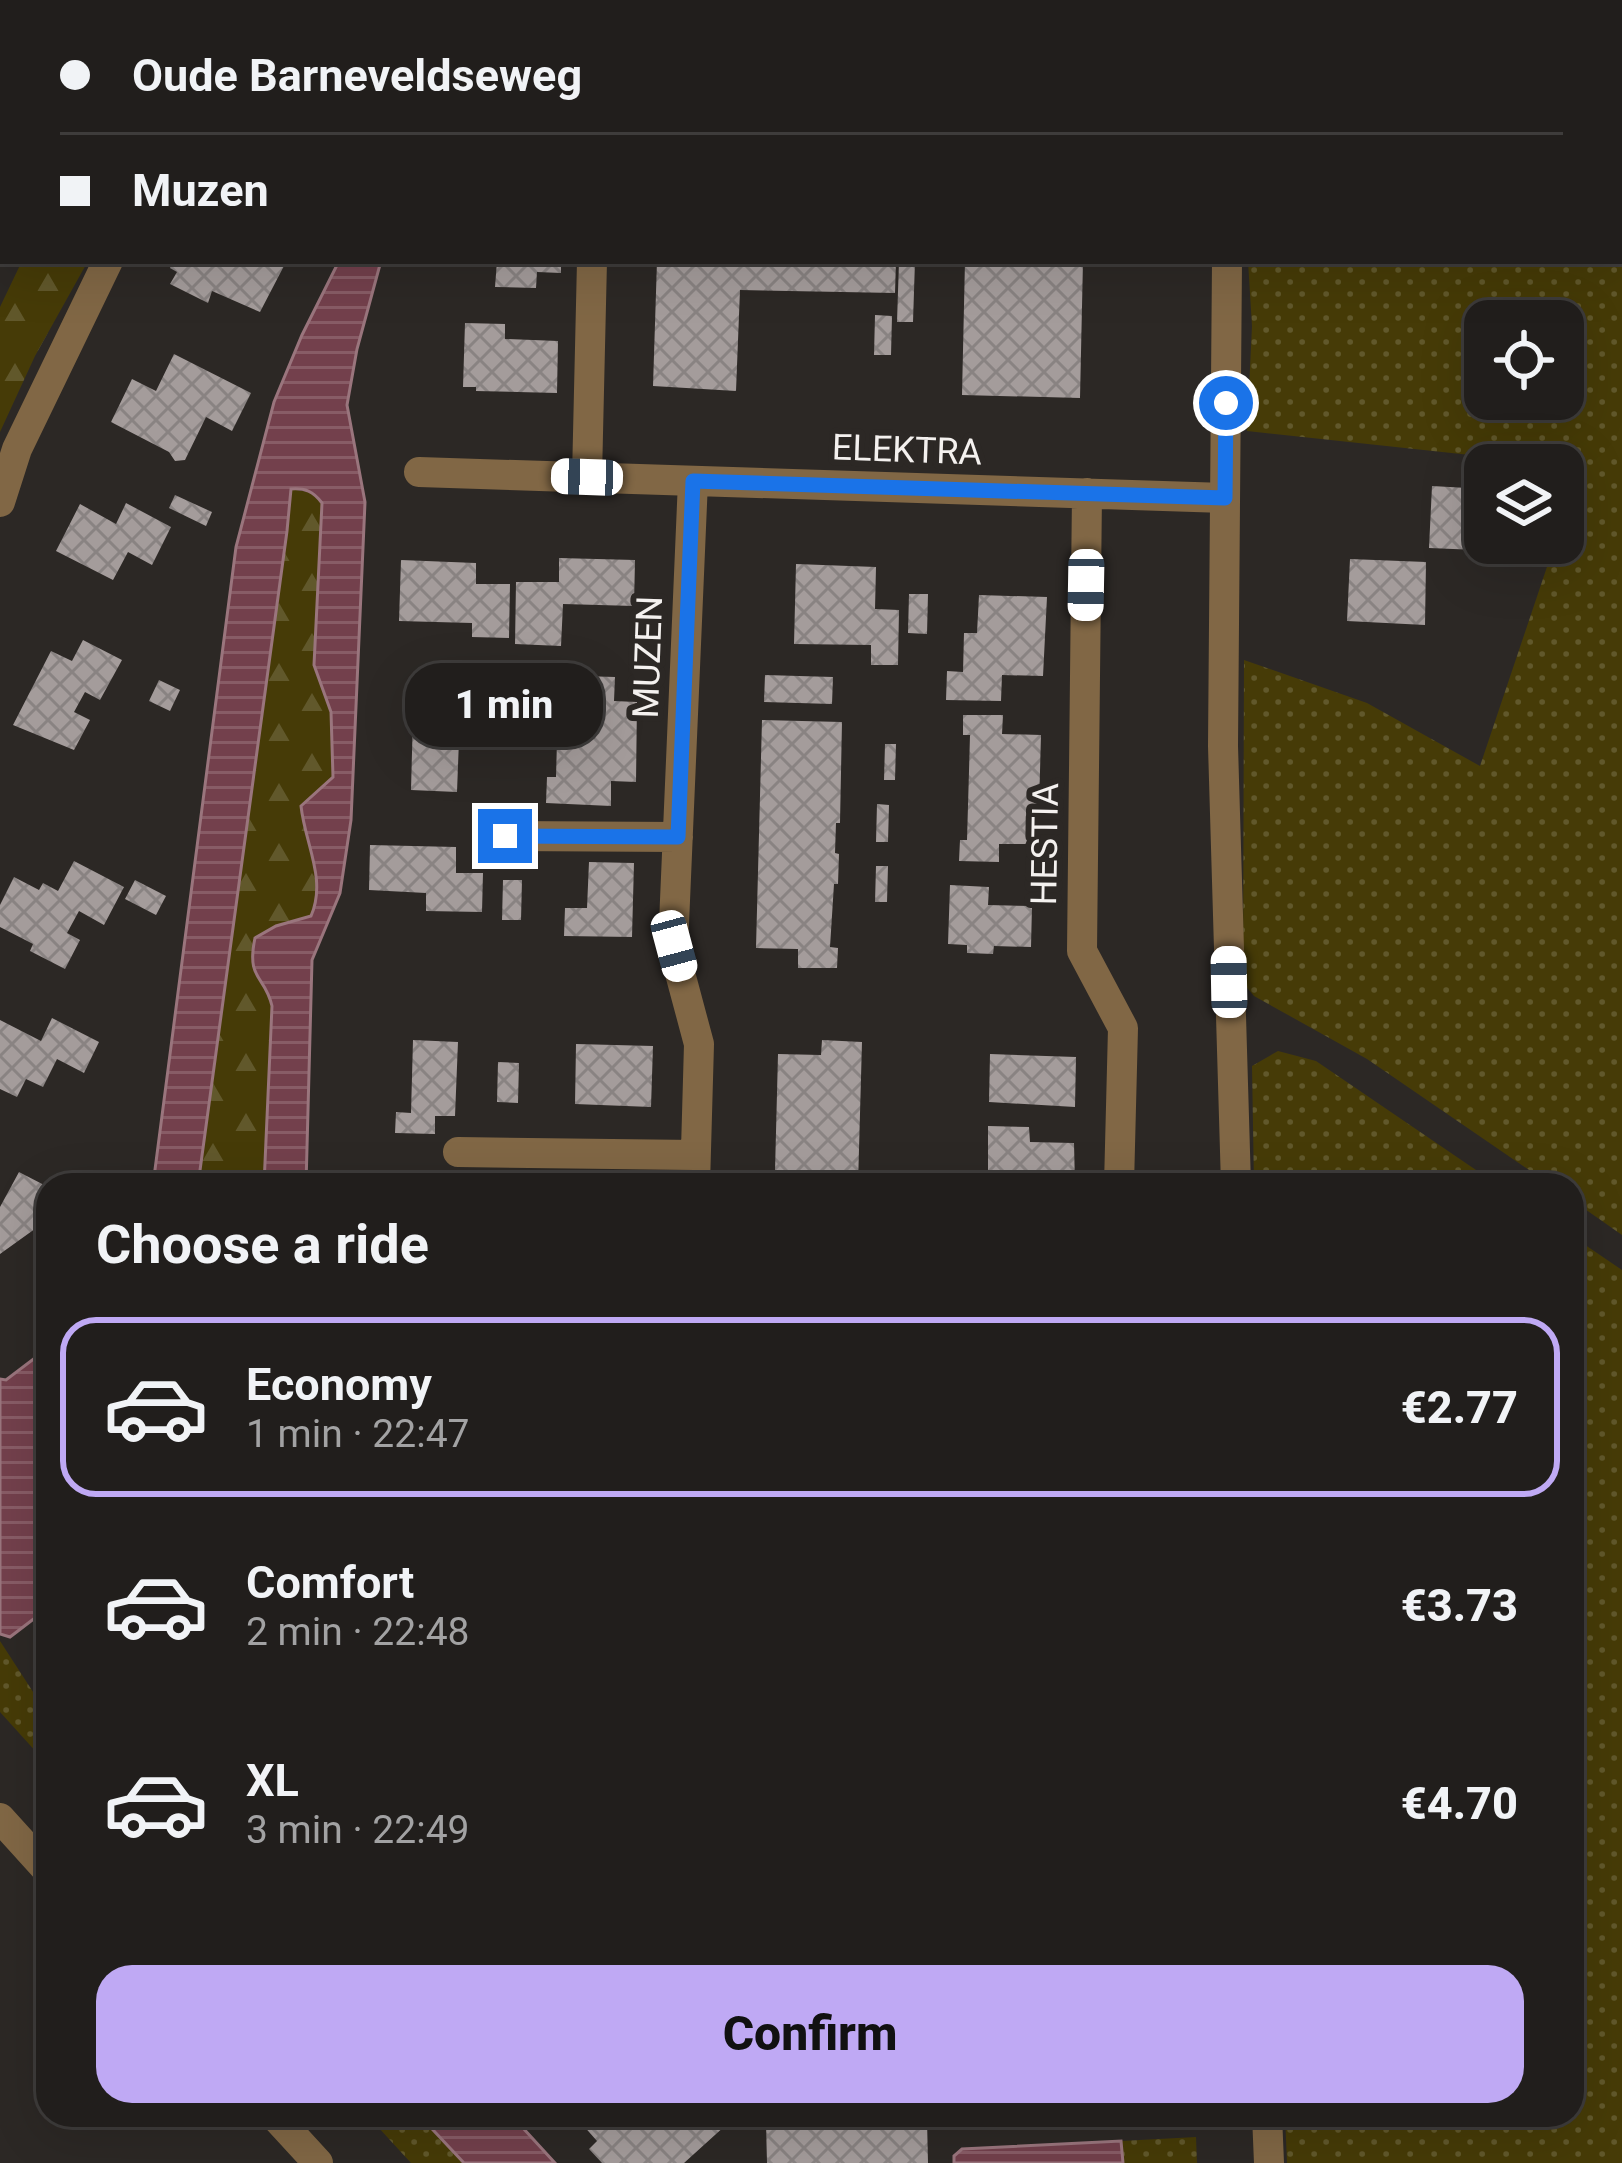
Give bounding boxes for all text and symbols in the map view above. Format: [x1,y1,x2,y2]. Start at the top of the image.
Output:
text: Oude Barneveldseweg [132,49,582,102]
text: Muzen [132,164,269,217]
map controls [1464,300,1584,564]
button: locate [1464,300,1584,420]
route start [1199,376,1253,430]
street label: ELEKTRA [831,426,983,474]
button: layers [1464,444,1584,564]
car [550,458,624,496]
car [1067,549,1105,621]
street label: MUZEN [625,595,671,719]
callout: 1 min [406,662,604,746]
text: 1 min [455,682,553,728]
street label: HESTIA [1023,782,1067,906]
route end [478,809,532,863]
car [647,907,701,985]
car [1210,946,1248,1018]
text: Choose a ride [96,1213,429,1276]
icon: car [102,1353,210,1461]
text: Economy [246,1358,432,1411]
text: €2.77 [1401,1381,1518,1434]
text: 1 min · 22:47 [246,1411,469,1457]
icon: car [102,1551,210,1659]
text: Comfort [246,1556,414,1609]
text: €3.73 [1401,1579,1518,1632]
text: 2 min · 22:48 [246,1609,469,1655]
icon: car [102,1749,210,1857]
text: XL [246,1754,299,1807]
text: €4.70 [1401,1777,1518,1830]
text: 3 min · 22:49 [246,1807,469,1853]
button: Confirm [96,1965,1524,2103]

